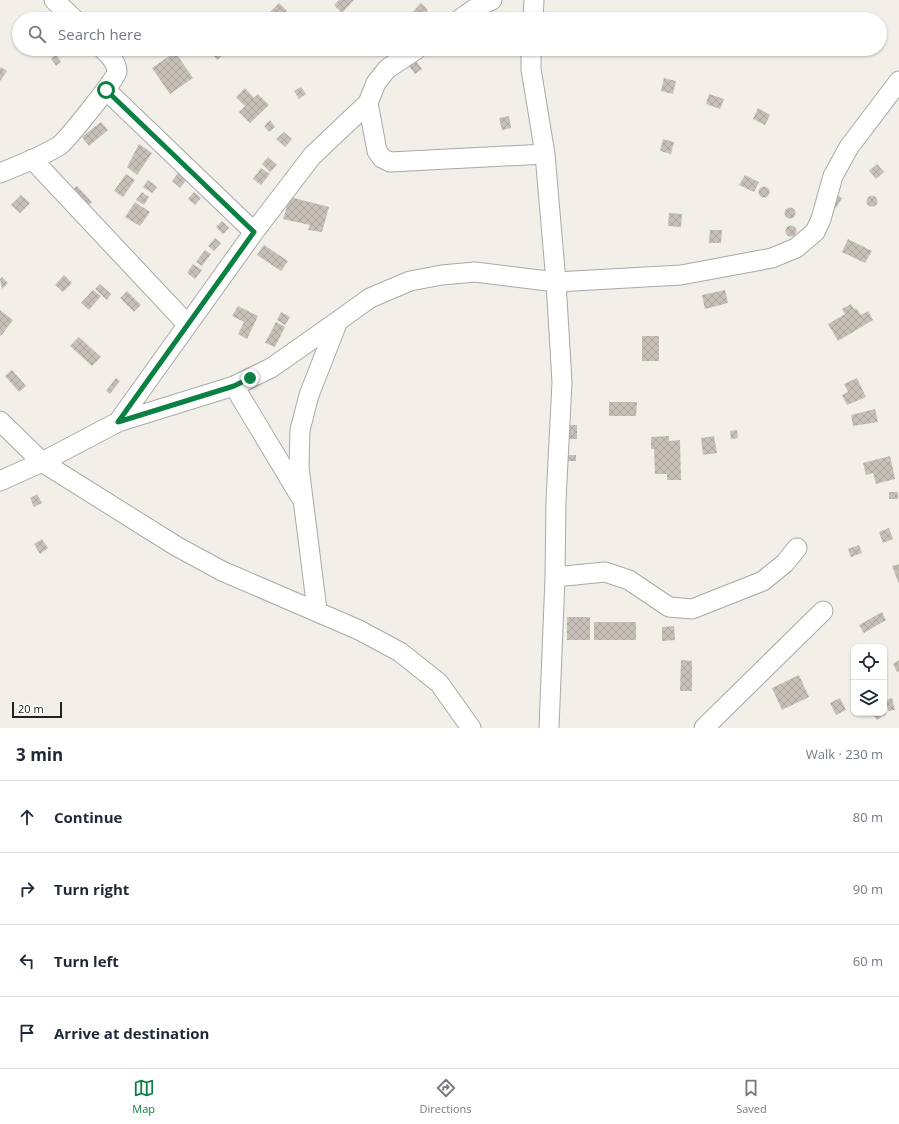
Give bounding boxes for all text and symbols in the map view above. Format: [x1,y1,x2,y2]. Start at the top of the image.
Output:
search box [12,12,887,56]
icon: search [26,23,48,45]
text: Search here [58,24,142,44]
route start [97,81,115,99]
route end [241,369,259,387]
map controls [851,644,887,716]
button: locate [851,644,887,680]
button: layers [851,680,887,716]
scale bar [12,700,62,719]
text: 20 m [18,701,44,716]
text: 3 min [16,743,63,766]
text: Walk · 230 m [806,745,883,763]
icon: ahead [16,806,38,828]
text: Continue [54,807,122,827]
text: 80 m [853,808,883,826]
icon: right [16,878,38,900]
text: Turn right [54,879,129,899]
text: 90 m [853,880,883,898]
icon: left [16,950,38,972]
text: Turn left [54,951,119,971]
text: 60 m [853,952,883,970]
icon: arrive [16,1022,38,1044]
text: Arrive at destination [54,1023,209,1043]
tab: Map [132,1077,155,1116]
tab: Directions [420,1077,472,1116]
tab: Saved [736,1077,767,1116]

